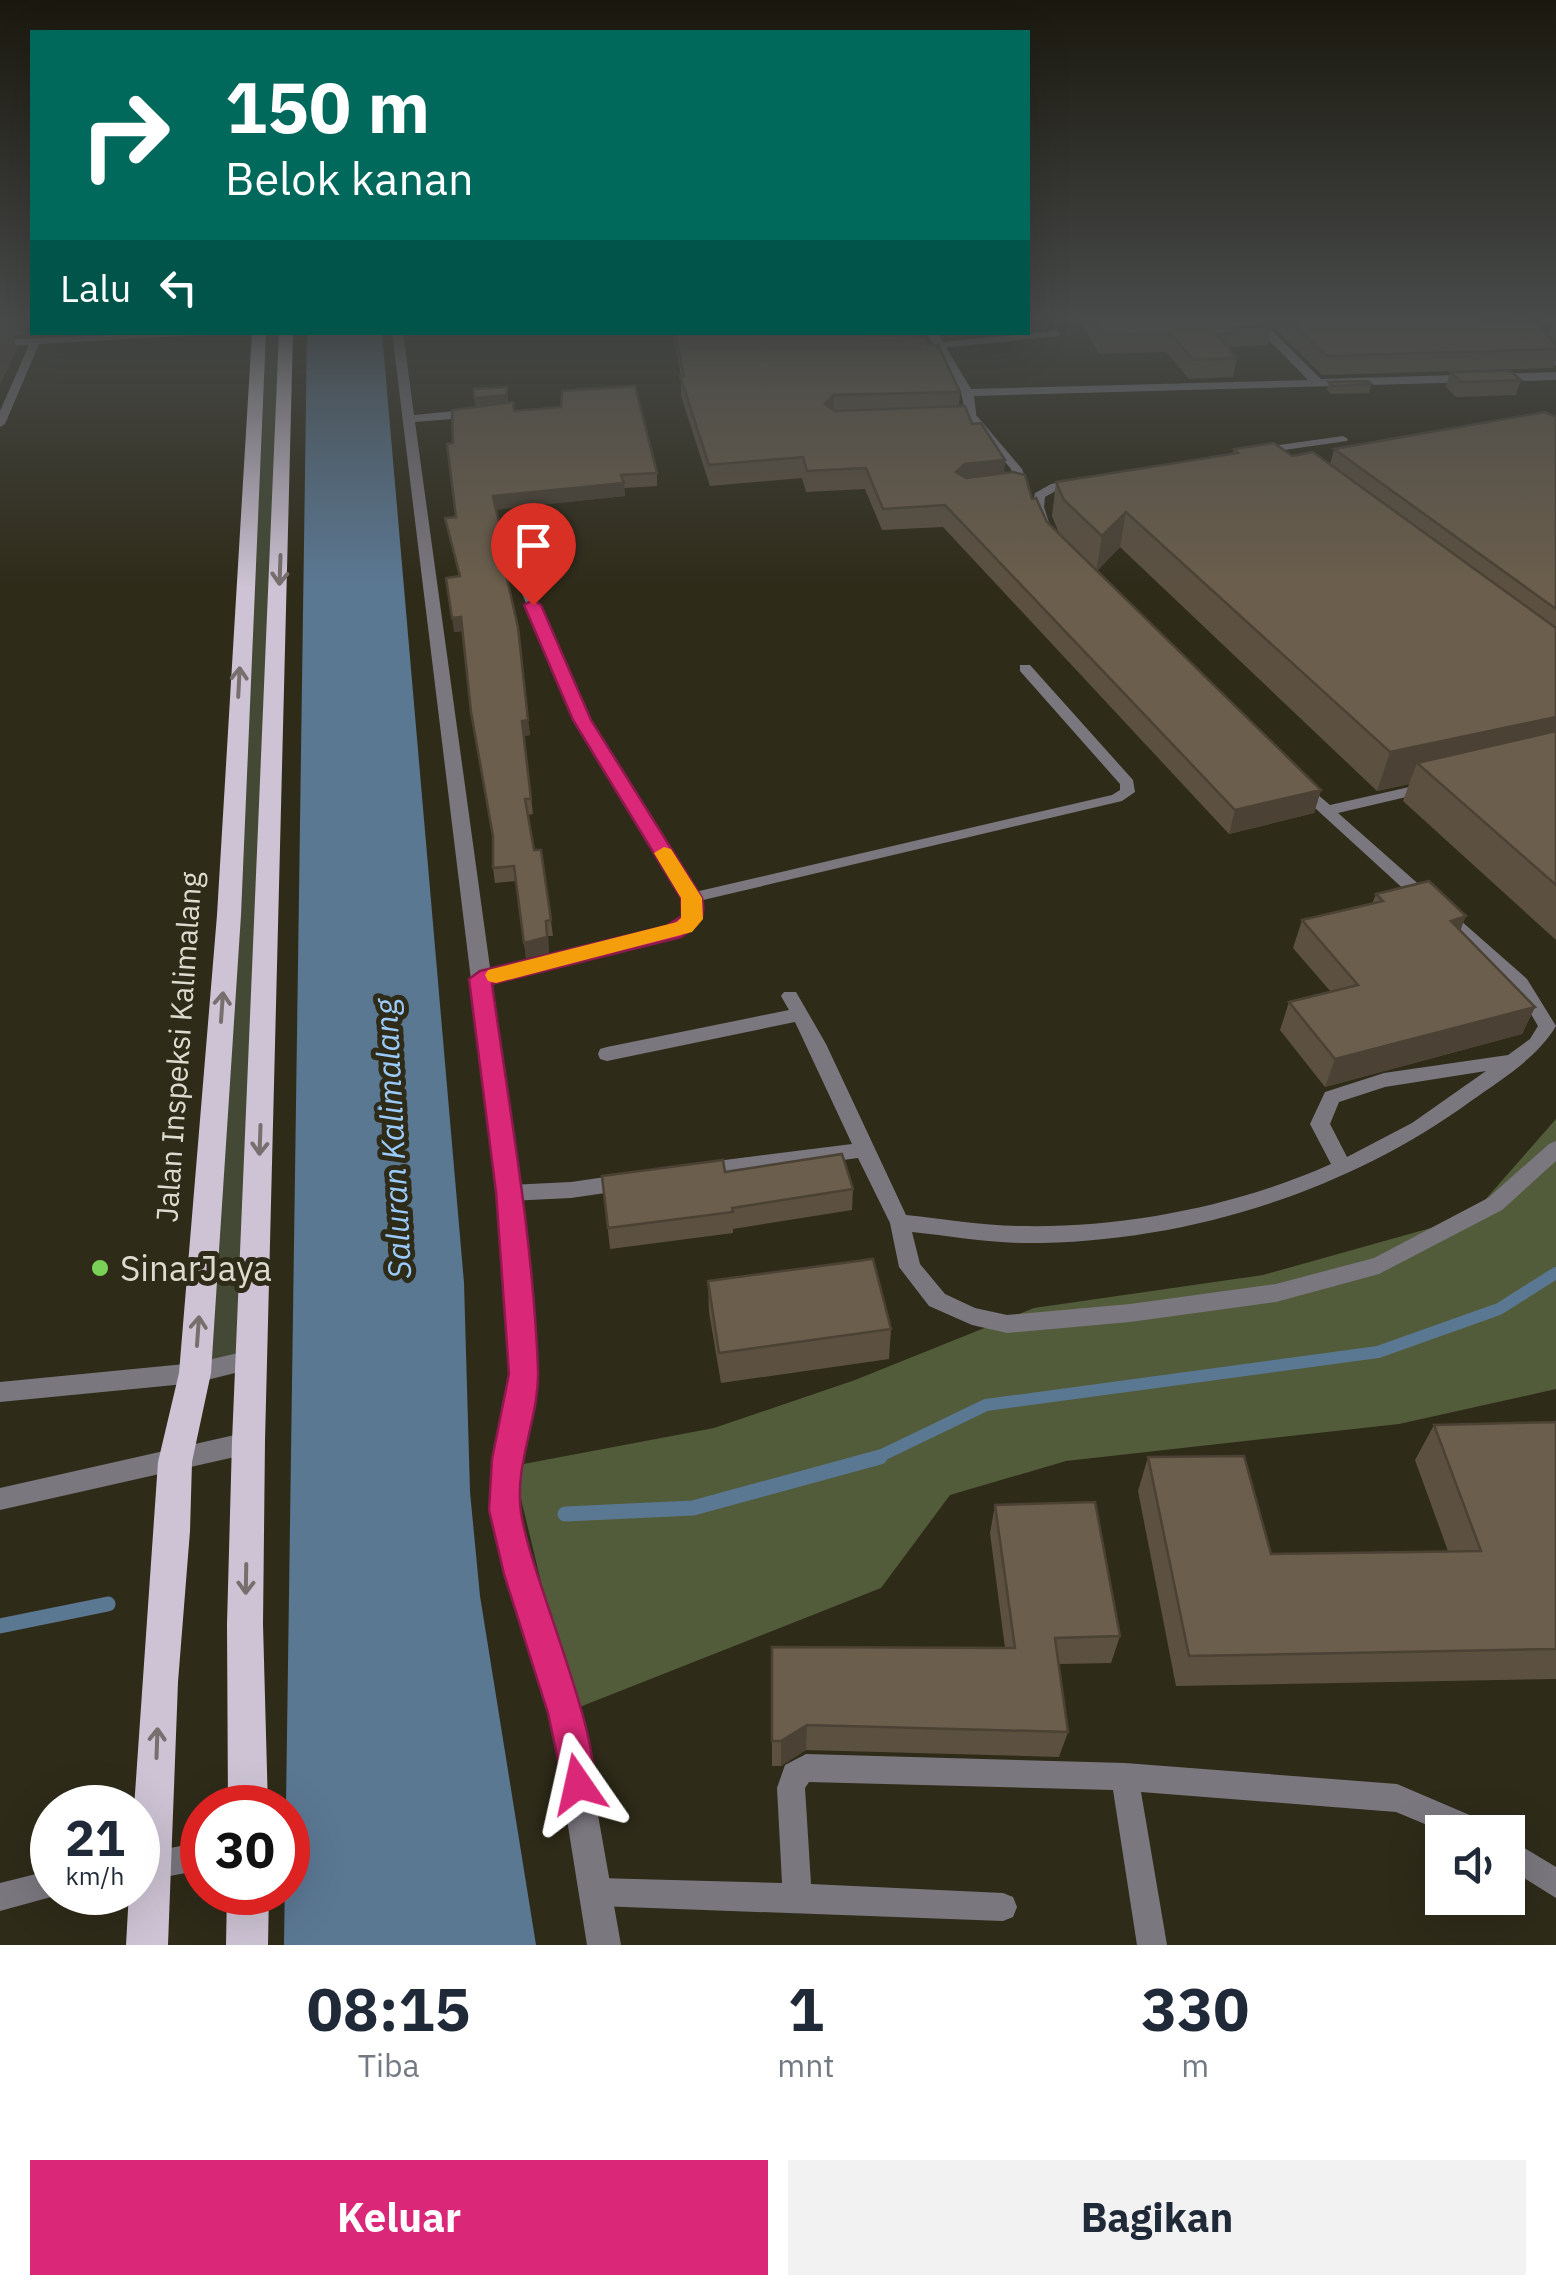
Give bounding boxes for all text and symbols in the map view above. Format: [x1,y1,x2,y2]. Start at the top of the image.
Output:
text: 150 m [225,61,430,152]
icon: right [60,70,190,200]
text: Belok kanan [225,149,474,207]
icon: left [151,260,206,315]
text: Lalu [60,263,131,312]
pin [491,503,576,606]
icon: arrive [506,518,561,573]
one-way arrow [270,553,289,585]
one-way arrow [230,667,249,699]
street label: Jalan Inspeksi Kalimalang [146,870,210,1224]
one-way arrow [212,991,231,1023]
water label: Saluran Kalimalang [364,996,420,1280]
one-way arrow [250,1123,269,1155]
place label: SinarJaya [120,1245,272,1291]
marker: SinarJaya [89,1257,111,1279]
one-way arrow [188,1315,207,1347]
one-way arrow [236,1562,255,1594]
one-way arrow [147,1727,166,1759]
position arrow [526,1732,630,1836]
speed limit sign: 30 [180,1785,310,1915]
text: 21 [65,1805,125,1870]
map controls [1425,1815,1525,1915]
button: sound [1425,1815,1525,1915]
text: km/h [66,1859,124,1892]
text: 08:15 [307,1969,471,2048]
text: 1 [788,1969,824,2048]
text: 330 [1141,1969,1249,2048]
text: Tiba [358,2044,420,2086]
text: mnt [777,2044,835,2086]
text: m [1181,2044,1209,2086]
button: Keluar [30,2160,768,2275]
button: Bagikan [788,2160,1526,2275]

